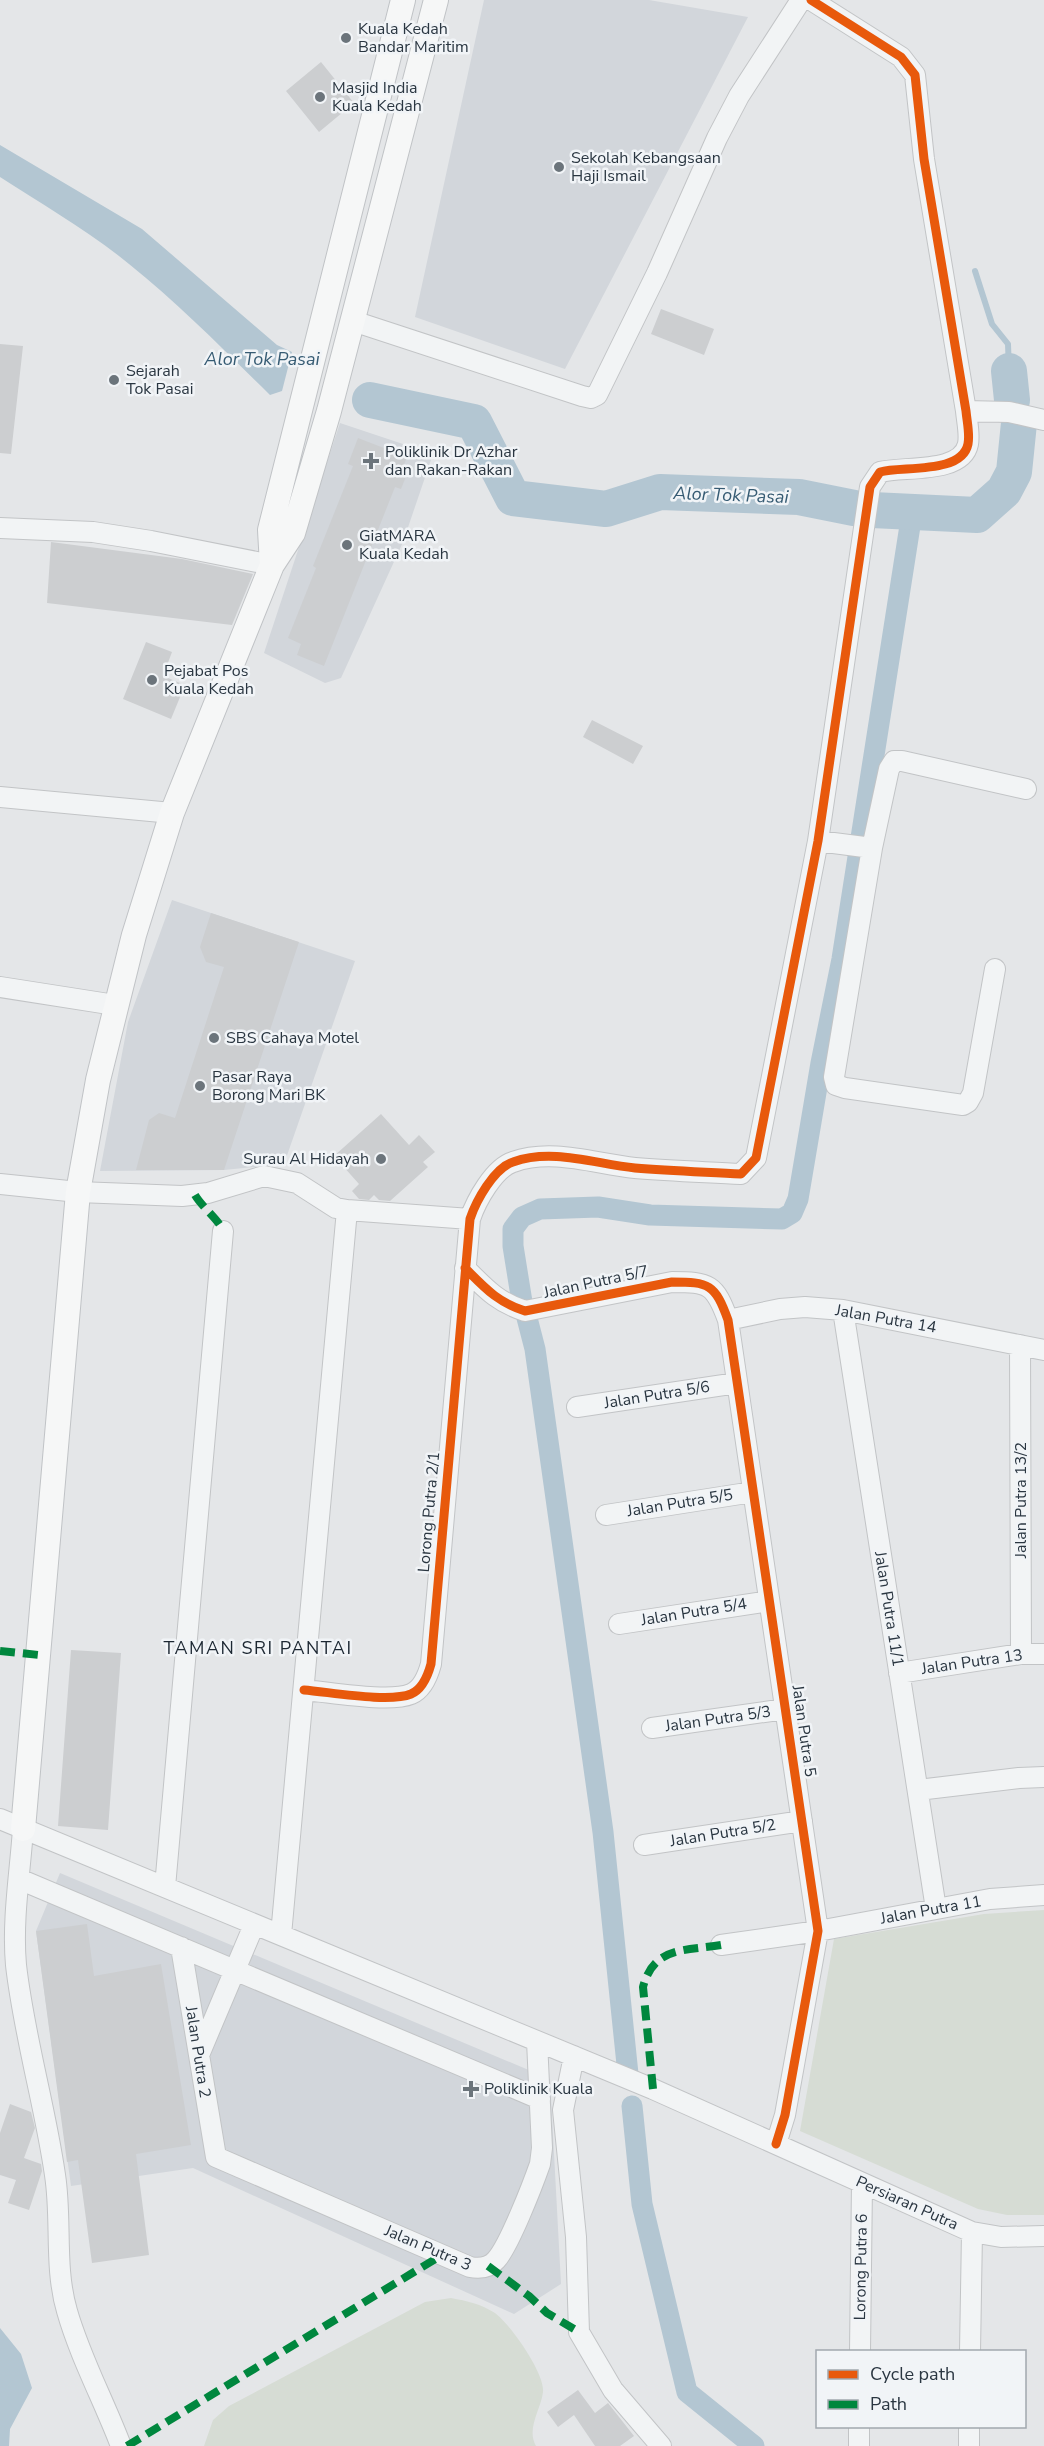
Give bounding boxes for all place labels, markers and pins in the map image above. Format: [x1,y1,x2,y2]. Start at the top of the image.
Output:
place label: Kuala Kedah Bandar Maritim [358,18,469,58]
marker: Kuala Kedah Bandar Maritim [339,31,353,45]
place label: Masjid India Kuala Kedah [332,77,422,117]
marker: Masjid India Kuala Kedah [313,90,327,104]
place label: Sekolah Kebangsaan Haji Ismail [571,147,721,187]
marker: Sekolah Kebangsaan Haji Ismail [552,160,566,174]
place label: Sejarah Tok Pasai [126,360,194,400]
marker: Sejarah Tok Pasai [107,373,121,387]
place label: Poliklinik Dr Azhar dan Rakan-Rakan [385,441,518,481]
marker: Poliklinik Dr Azhar dan Rakan-Rakan [362,452,380,470]
place label: GiatMARA Kuala Kedah [359,525,449,565]
marker: GiatMARA Kuala Kedah [340,538,354,552]
place label: Pejabat Pos Kuala Kedah [164,660,254,700]
marker: Pejabat Pos Kuala Kedah [145,673,159,687]
place label: SBS Cahaya Motel [226,1027,359,1049]
marker: SBS Cahaya Motel [207,1031,221,1045]
place label: Pasar Raya Borong Mari BK [212,1066,326,1106]
marker: Pasar Raya Borong Mari BK [193,1079,207,1093]
place label: Surau Al Hidayah [243,1148,369,1170]
marker: Surau Al Hidayah [374,1152,388,1166]
place label: Poliklinik Kuala [484,2078,593,2100]
marker: Poliklinik Kuala [462,2080,480,2098]

